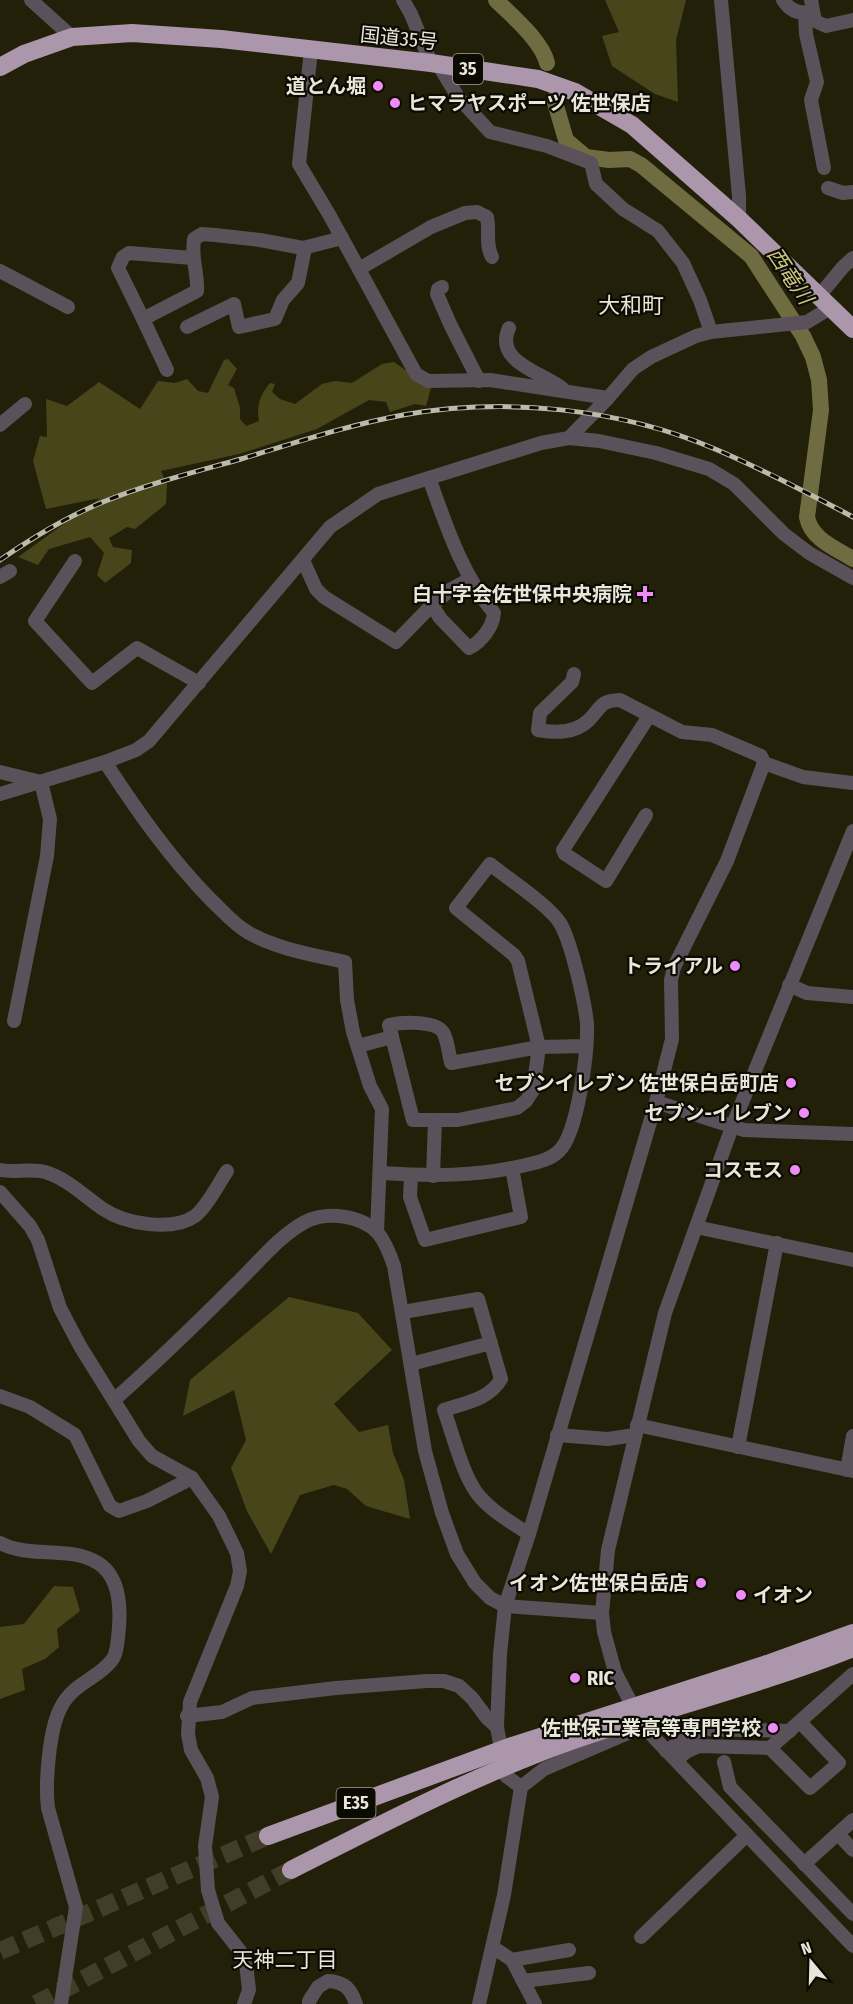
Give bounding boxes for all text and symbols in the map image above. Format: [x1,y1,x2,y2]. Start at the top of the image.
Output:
street label: 国道35号 [359,22,439,54]
road number: 35 [453,54,483,84]
place label: 道とん堀 [286,74,366,98]
marker: 道とん堀 [371,79,385,93]
place label: ヒマラヤスポーツ 佐世保店 [407,91,651,115]
marker: ヒマラヤスポーツ 佐世保店 [388,96,402,110]
water label: 西竜川 [762,243,820,311]
district label: 大和町 [598,292,664,319]
place label: 白十字会佐世保中央病院 [412,582,632,606]
marker: 白十字会佐世保中央病院 [636,585,654,603]
place label: トライアル [623,954,723,978]
marker: トライアル [728,959,742,973]
place label: セブンイレブン 佐世保白岳町店 [495,1071,779,1095]
marker: セブンイレブン 佐世保白岳町店 [784,1076,798,1090]
place label: セブン-イレブン [645,1101,792,1125]
marker: セブン-イレブン [797,1106,811,1120]
place label: コスモス [703,1158,783,1182]
marker: コスモス [788,1163,802,1177]
place label: イオン佐世保白岳店 [509,1571,689,1595]
marker: イオン佐世保白岳店 [694,1576,708,1590]
place label: イオン [753,1583,813,1607]
marker: イオン [734,1588,748,1602]
place label: RIC [587,1666,615,1690]
marker: RIC [568,1671,582,1685]
place label: 佐世保工業高等専門学校 [541,1716,761,1740]
marker: 佐世保工業高等専門学校 [766,1721,780,1735]
road number: E35 [336,1788,376,1818]
north arrow [781,1932,841,1992]
text: N [799,1938,814,1959]
district label: 天神二丁目 [233,1947,338,1973]

